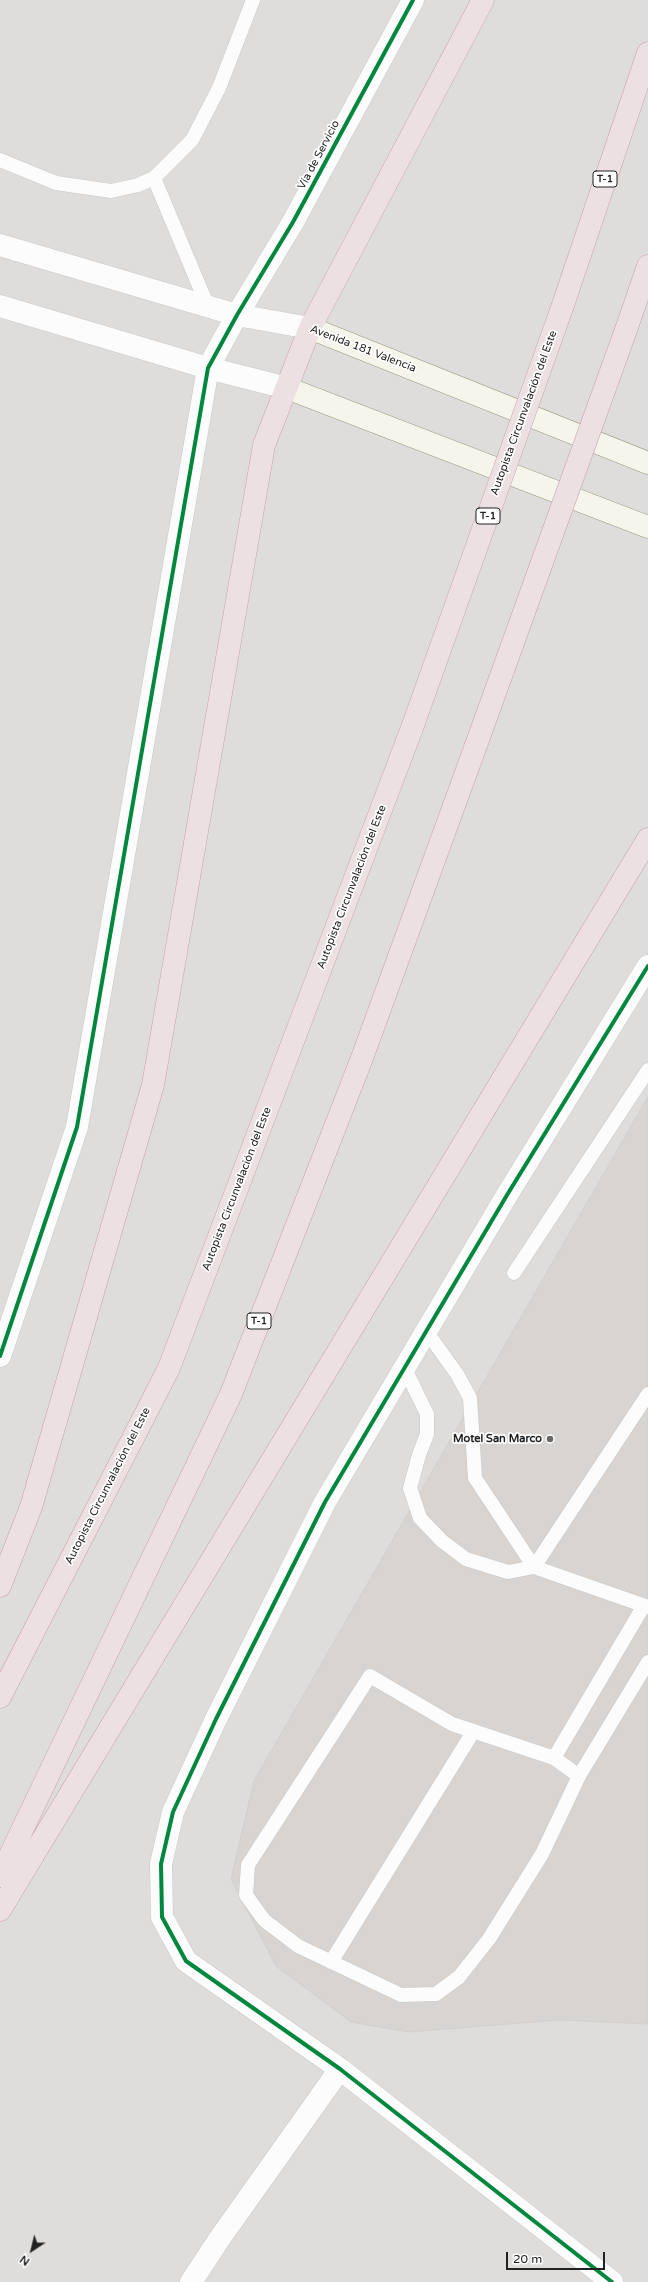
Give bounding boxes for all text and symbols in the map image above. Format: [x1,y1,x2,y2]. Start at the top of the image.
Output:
street label: Vía de Servicio [295,118,343,192]
road number: T-1 [593,171,617,187]
street label: Avenida 181 Valencia [308,323,418,375]
street label: Autopista Circunvalación del Este [488,329,560,497]
road number: T-1 [476,508,500,524]
street label: Autopista Circunvalación del Este [315,803,389,971]
street label: Autopista Circunvalación del Este [200,1105,274,1273]
road number: T-1 [247,1313,271,1329]
street label: Autopista Circunvalación del Este [63,1405,153,1567]
place label: Motel San Marco [453,1432,542,1446]
marker: Motel San Marco [545,1434,555,1444]
north arrow [12,2230,52,2270]
scale bar [508,2244,607,2270]
text: N [17,2252,32,2268]
text: 20 m [513,2252,542,2266]

